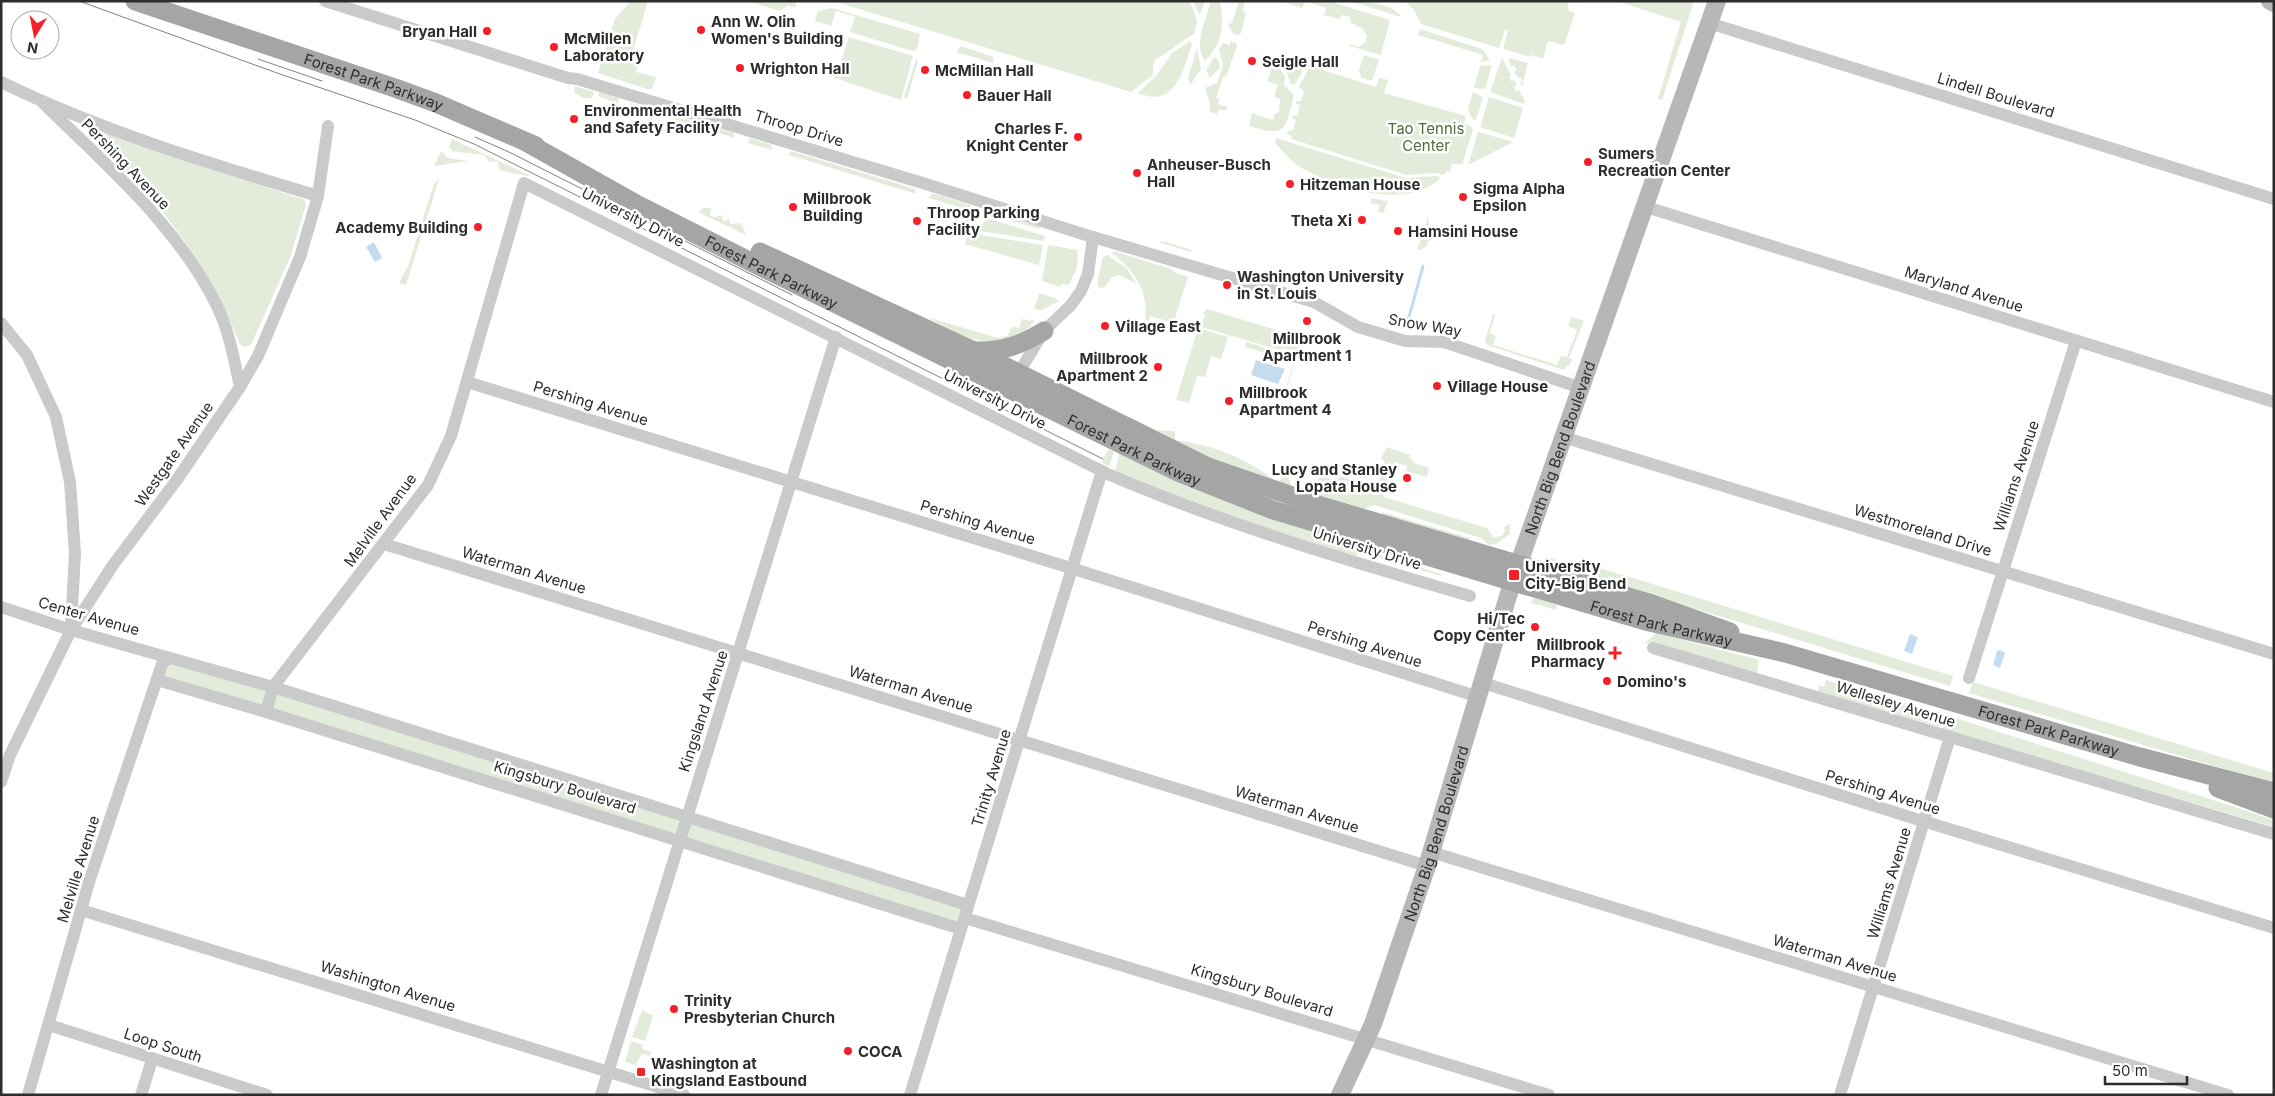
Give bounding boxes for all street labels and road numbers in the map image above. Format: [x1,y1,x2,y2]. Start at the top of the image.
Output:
street label: Forest Park Parkway [302,49,447,115]
street label: Lindell Boulevard [1935,68,2057,122]
street label: Throop Drive [752,105,846,151]
street label: Pershing Avenue [78,114,174,214]
street label: University Drive [578,183,688,251]
street label: Forest Park Parkway [702,231,842,313]
street label: Maryland Avenue [1902,262,2026,316]
street label: Snow Way [1387,309,1464,341]
street label: North Big Bend Boulevard [1520,358,1599,537]
street label: University Drive [940,365,1050,433]
street label: Pershing Avenue [531,376,651,430]
street label: Westgate Avenue [131,398,217,510]
street label: Forest Park Parkway [1064,410,1204,490]
street label: Williams Avenue [1989,418,2043,534]
street label: Melville Avenue [340,470,420,570]
street label: Pershing Avenue [918,495,1038,549]
street label: Westmoreland Drive [1852,500,1994,560]
street label: University Drive [1310,522,1424,574]
street label: Waterman Avenue [459,542,589,598]
street label: Center Avenue [36,592,142,640]
street label: Forest Park Parkway [1588,596,1735,650]
street label: Pershing Avenue [1305,617,1425,671]
street label: Kingsland Avenue [674,648,732,774]
street label: Waterman Avenue [846,661,976,717]
street label: Wellesley Avenue [1834,677,1958,731]
street label: Forest Park Parkway [1976,701,2122,760]
street label: Trinity Avenue [967,727,1015,829]
street label: North Big Bend Boulevard [1399,743,1472,924]
street label: Kingsbury Boulevard [492,756,638,818]
street label: Pershing Avenue [1823,765,1943,819]
street label: Waterman Avenue [1232,781,1362,837]
street label: Melville Avenue [53,813,103,925]
street label: Williams Avenue [1863,825,1915,941]
street label: Waterman Avenue [1770,930,1900,986]
street label: Washington Avenue [318,956,458,1016]
street label: Kingsbury Boulevard [1189,959,1335,1021]
street label: Loop South [121,1023,205,1067]

